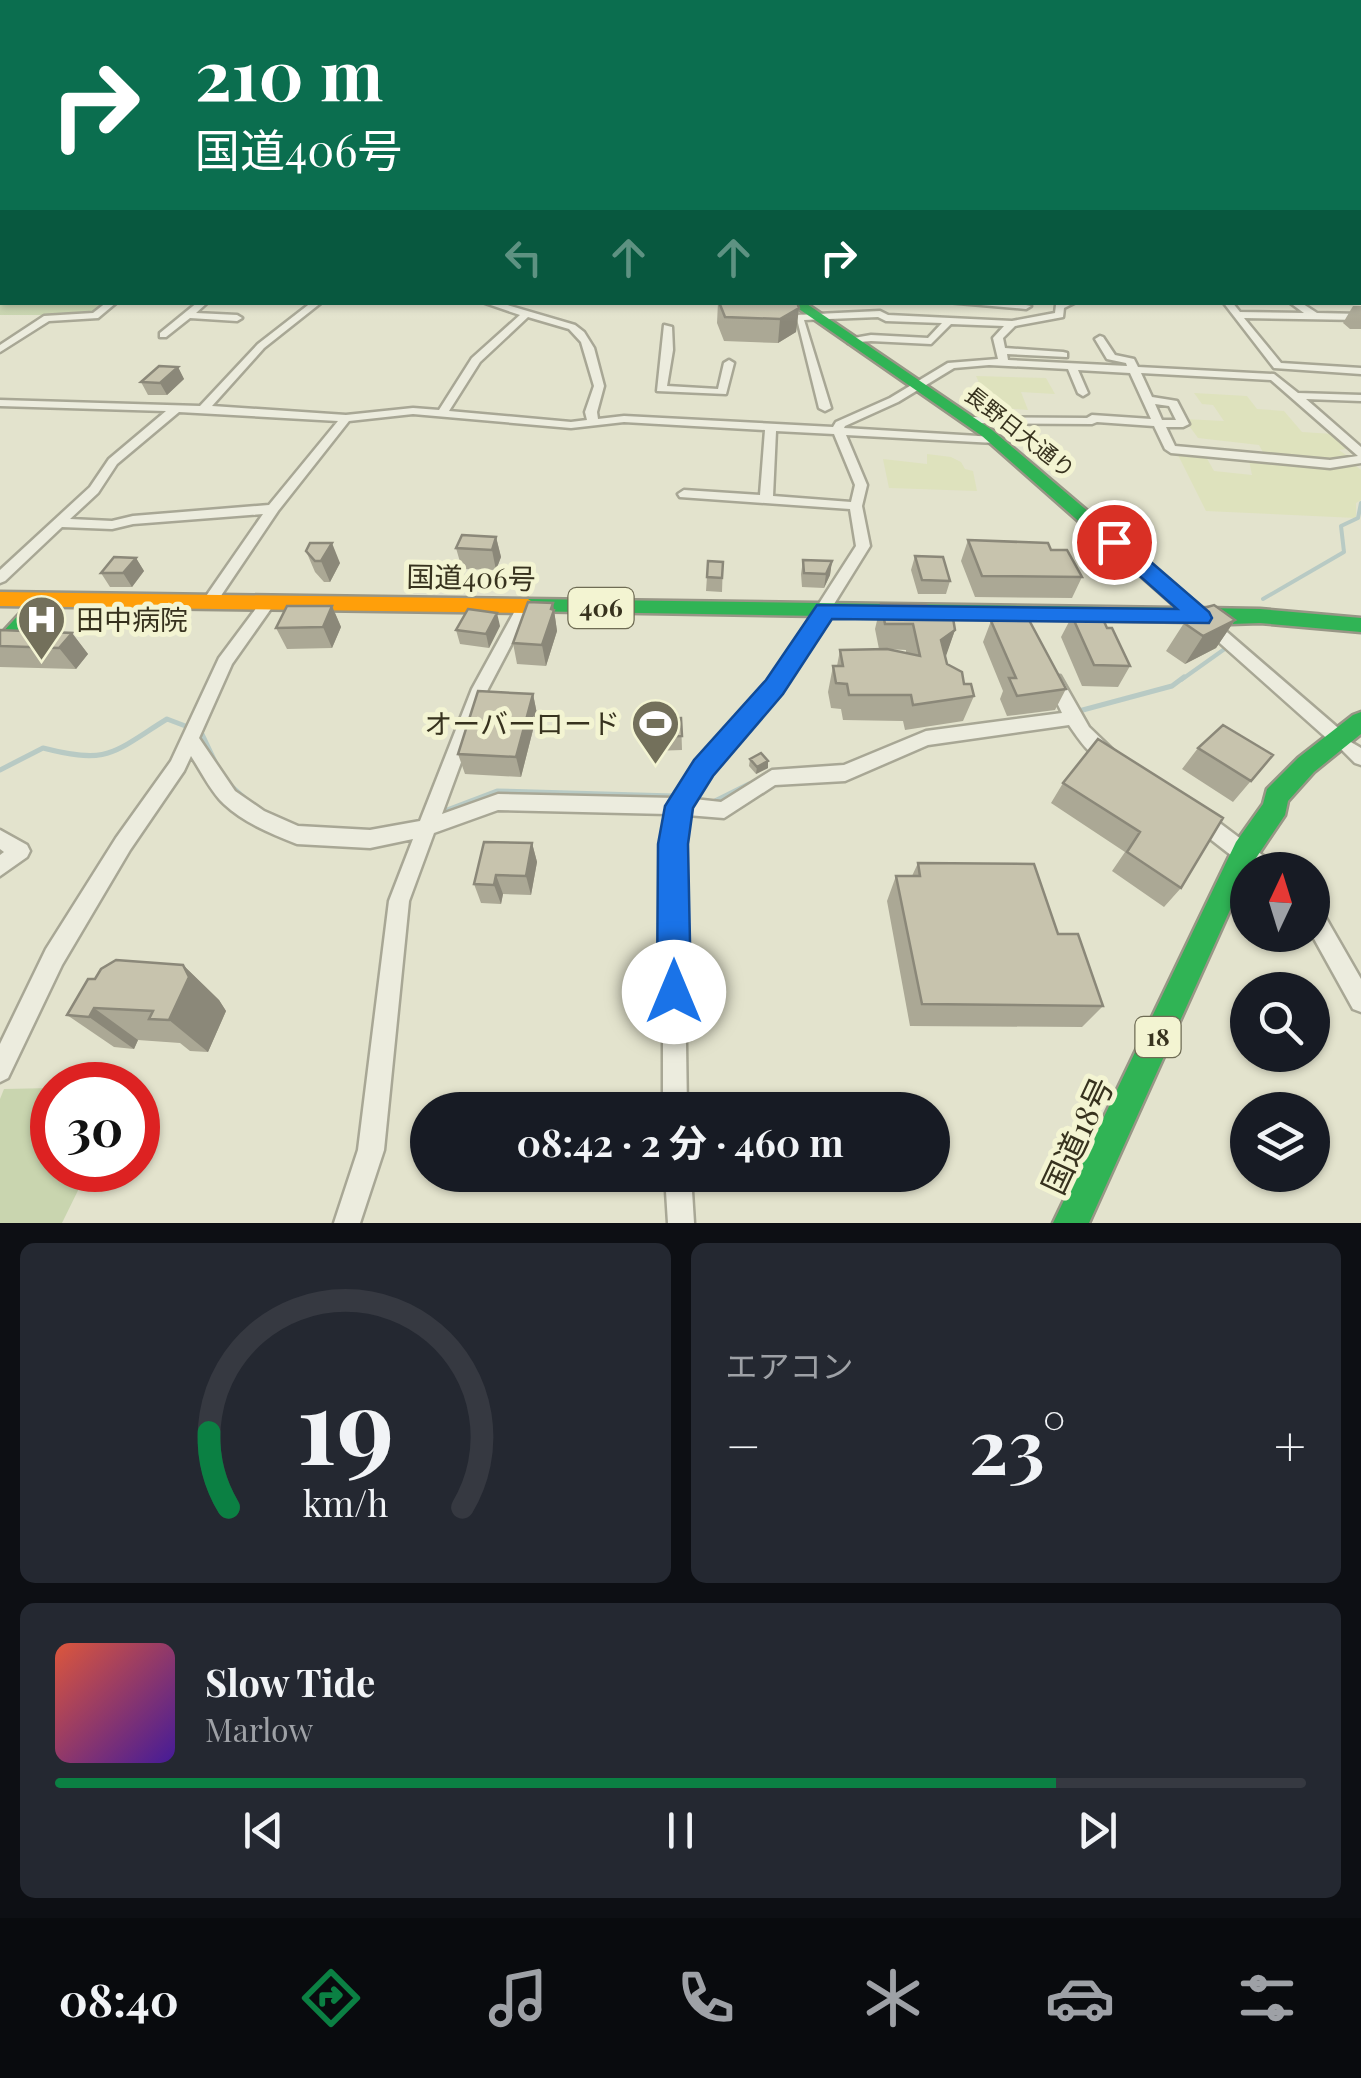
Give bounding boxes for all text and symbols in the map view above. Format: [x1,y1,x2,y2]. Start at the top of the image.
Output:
text: 210 m [195,25,383,119]
icon: right [30,40,160,170]
text: 国道406号 [195,118,403,178]
icon: left [496,230,551,285]
icon: ahead [601,230,656,285]
icon: ahead [706,230,761,285]
icon: right [811,230,866,285]
street label: 長野日大通り [959,379,1082,484]
pin [1072,500,1157,585]
icon: arrive [1087,515,1142,570]
street label: 国道406号 [406,557,536,596]
road number: 406 [568,588,634,628]
hospital icon: 田中病院 [15,594,67,662]
place label: 田中病院 [76,600,188,637]
sports icon: オーバーロード [629,698,681,766]
place label: オーバーロード [424,704,620,741]
north arrow [1230,852,1330,952]
map controls [1230,852,1330,1192]
position arrow [622,940,726,1044]
button: search [1230,972,1330,1072]
road number: 18 [1136,1017,1180,1057]
speed limit sign: 30 [30,1062,160,1192]
street label: 国道18号 [1030,1069,1122,1200]
button: layers [1230,1092,1330,1192]
text: 08:42 · 2 分 · 460 m [516,1116,844,1167]
text: エアコン [726,1343,854,1386]
text: 19 [297,1352,394,1491]
text: 23° [969,1393,1066,1493]
text: − [726,1407,761,1481]
text: + [1274,1407,1306,1481]
text: km/h [302,1478,388,1526]
text: Slow Tide [205,1656,375,1707]
text: Marlow [205,1707,313,1750]
icon: previous [236,1803,291,1858]
icon: pause [653,1803,708,1858]
icon: next [1070,1803,1125,1858]
icon: directions [296,1963,366,2033]
icon: music [483,1963,553,2033]
icon: phone [671,1963,741,2033]
icon: climate [858,1963,928,2033]
icon: car [1045,1963,1115,2033]
icon: filters [1232,1963,1302,2033]
text: 08:40 [59,1968,179,2028]

